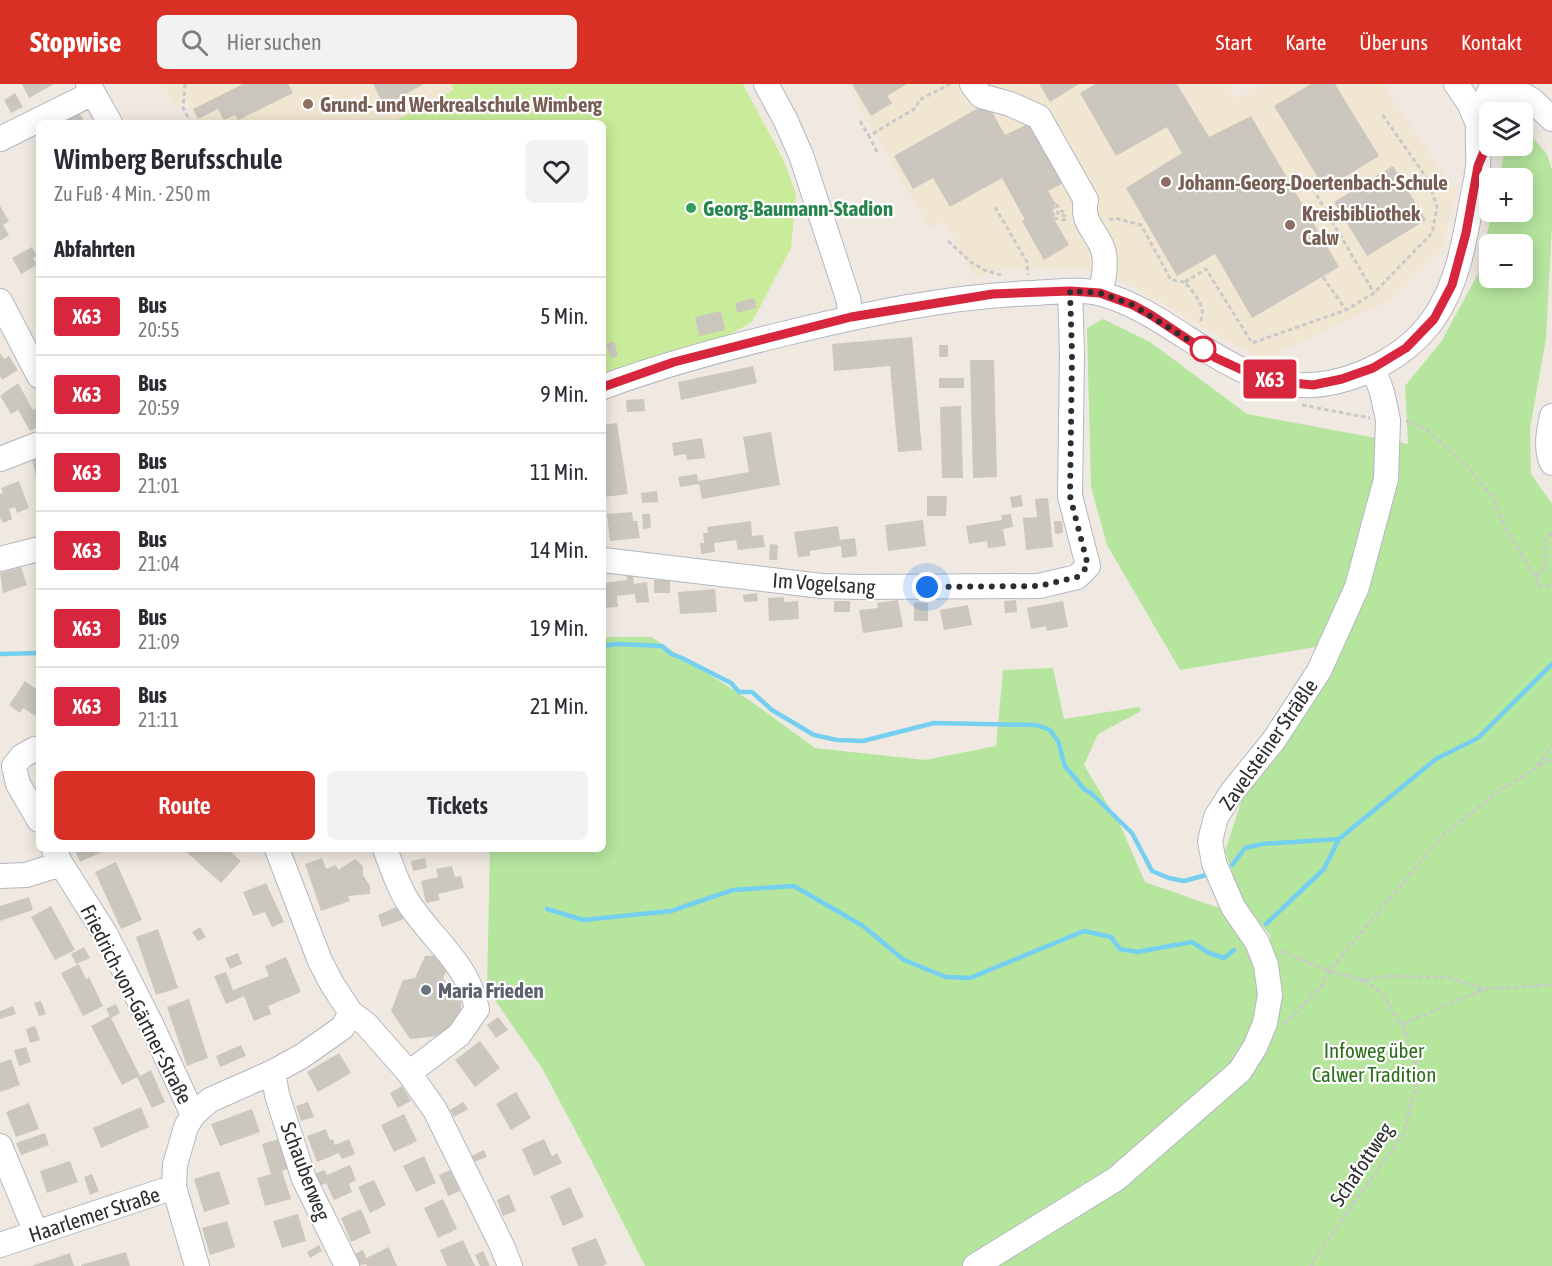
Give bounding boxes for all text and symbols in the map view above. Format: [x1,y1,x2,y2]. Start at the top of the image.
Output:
search box [157,15,577,69]
text: Stopwise [30,26,121,58]
icon: search [178,26,211,59]
text: Hier suchen [226,29,322,55]
text: Start [1216,30,1252,54]
text: Karte [1285,30,1326,54]
text: Über uns [1359,30,1428,54]
text: Kontakt [1461,30,1522,54]
place label: Grund- und Werkrealschule Wimberg [320,92,603,116]
marker: Grund- und Werkrealschule Wimberg [301,97,315,111]
map controls [1479,102,1533,288]
button: layers [1479,102,1533,156]
button: heart [525,140,588,203]
text: Wimberg Berufsschule [54,143,283,175]
button: + [1479,168,1533,222]
place label: Johann-Georg-Doertenbach-Schule [1177,170,1448,194]
marker: Johann-Georg-Doertenbach-Schule [1159,175,1173,189]
text: Zu Fuß · 4 Min. · 250 m [54,182,211,205]
place label: Georg-Baumann-Stadion [703,196,893,220]
marker: Georg-Baumann-Stadion [684,201,698,215]
place label: Kreisbibliothek Calw [1302,201,1421,249]
marker: Kreisbibliothek Calw [1283,218,1297,232]
button: − [1479,234,1533,288]
text: Abfahrten [54,236,135,262]
text: Bus [138,292,167,318]
text: 5 Min. [540,303,588,329]
text: X63 [72,304,102,328]
text: 20:55 [138,318,180,341]
unlabelled marker [1190,336,1216,362]
line badge: X63 [1236,360,1304,398]
text: X63 [1255,367,1285,391]
text: Bus [138,370,167,396]
text: 9 Min. [540,381,588,407]
text: X63 [72,382,102,406]
text: 20:59 [138,396,180,419]
text: Bus [138,448,167,474]
text: 11 Min. [530,459,588,485]
text: X63 [72,460,102,484]
text: 21:01 [138,474,180,497]
text: Bus [138,526,167,552]
text: 14 Min. [530,537,588,563]
text: X63 [72,538,102,562]
text: 21:04 [138,552,180,575]
street label: Im Vogelsang [772,567,876,599]
your location [912,572,942,602]
text: Bus [138,604,167,630]
text: 19 Min. [530,615,588,641]
text: X63 [72,616,102,640]
text: 21:09 [138,630,180,653]
street label: Zavelsteiner Sträßle [1214,674,1322,814]
text: Bus [138,682,167,708]
text: 21 Min. [530,693,588,719]
text: X63 [72,694,102,718]
text: 21:11 [138,708,179,731]
button: Route [54,771,315,840]
button: Tickets [327,771,588,840]
street label: Friedrich-von-Gärtner-Straße [76,900,198,1108]
place label: Maria Frieden [438,978,544,1002]
marker: Maria Frieden [419,983,433,997]
park label: Infoweg über Calwer Tradition [1312,1038,1436,1086]
street label: Schauberweg [276,1118,336,1224]
street label: Schafottweg [1324,1118,1398,1210]
street label: Haarlemer Straße [25,1182,163,1246]

